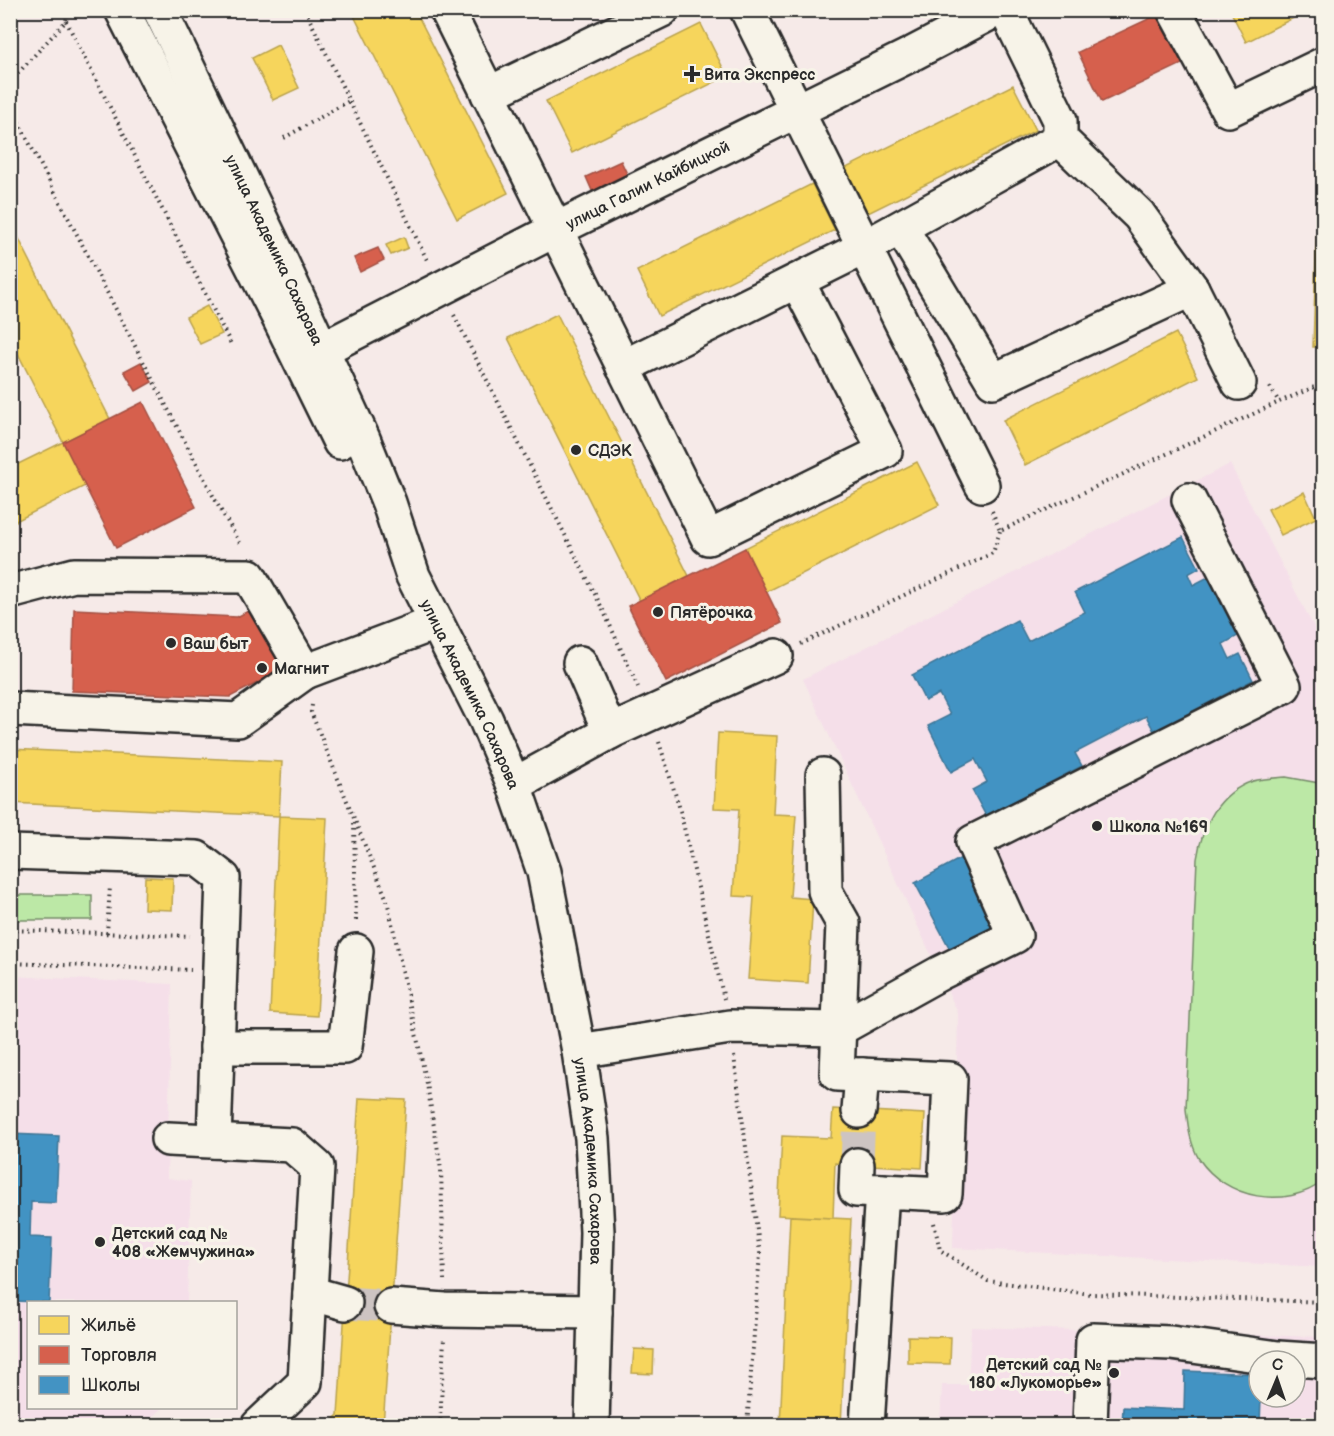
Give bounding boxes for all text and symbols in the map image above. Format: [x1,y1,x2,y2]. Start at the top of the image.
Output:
place label: Вита Экспресс [704,66,815,85]
marker: Вита Экспресс [685,67,699,81]
street label: улица Галии Кайбицкой [563,137,733,234]
street label: улица Академика Сахарова [220,152,327,349]
place label: СДЭК [588,442,632,461]
marker: СДЭК [569,443,583,457]
street label: улица Академика Сахарова [416,597,523,793]
place label: Пятёрочка [670,604,753,623]
marker: Пятёрочка [651,605,665,619]
place label: Ваш быт [183,635,249,654]
marker: Ваш быт [164,636,178,650]
place label: Магнит [274,660,329,679]
marker: Магнит [255,661,269,675]
place label: Школа №169 [1109,818,1208,837]
marker: Школа №169 [1090,819,1104,833]
street label: улица Академика Сахарова [569,1056,605,1266]
place label: Детский сад № 408 «Жемчужина» [112,1225,255,1262]
marker: Детский сад № 408 «Жемчужина» [93,1235,107,1249]
legend [27,1301,237,1409]
text: Жильё [81,1315,136,1336]
text: Торговля [81,1345,157,1366]
north arrow [1247,1349,1307,1409]
place label: Детский сад № 180 «Лукоморье» [969,1356,1102,1393]
text: С [1272,1356,1283,1375]
marker: Детский сад № 180 «Лукоморье» [1107,1366,1121,1380]
text: Школы [81,1375,140,1396]

